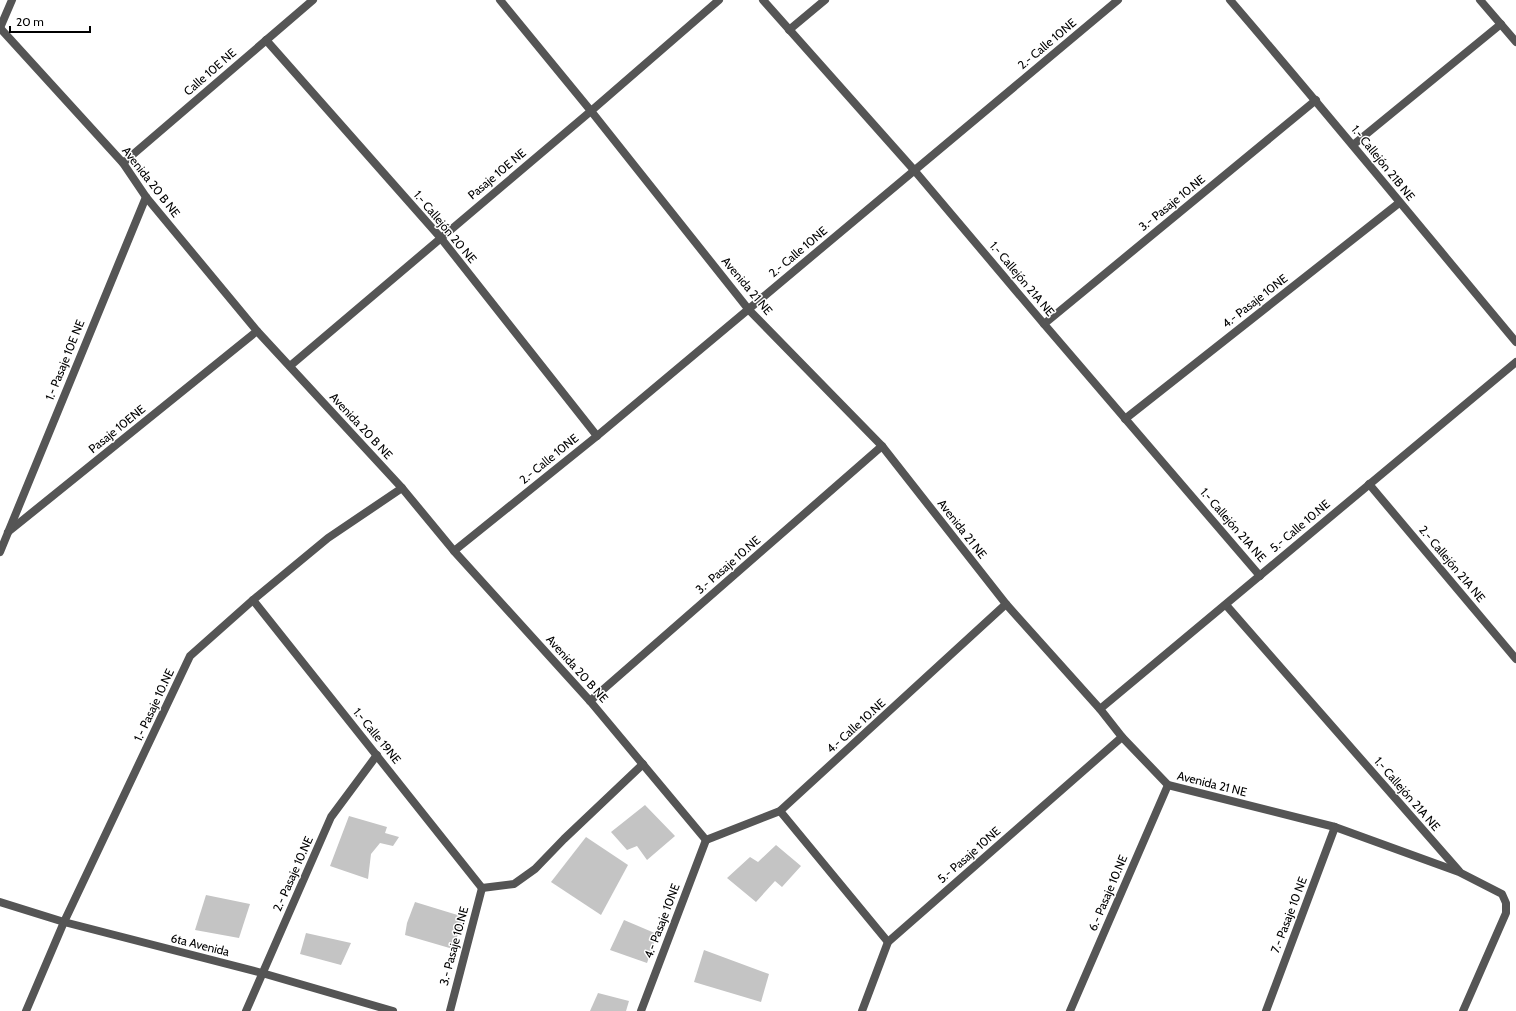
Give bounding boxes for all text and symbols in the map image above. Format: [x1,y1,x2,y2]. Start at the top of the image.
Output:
scale bar [10,8,90,34]
text: 20 m [16,14,44,29]
street label: 2.- Calle 10NE [1014,15,1079,72]
street label: Calle 10E NE [180,45,239,98]
street label: 1.- Callejón 21B NE [1348,122,1419,204]
street label: Avenida 20 B NE [119,143,184,220]
street label: Pasaje 10E NE [465,145,529,202]
street label: 3.- Pasaje 10.NE [1135,171,1208,234]
street label: 1.- Callejón 20 NE [411,187,480,266]
street label: 2.- Calle 10NE [765,223,830,280]
street label: 1.- Callejón 21A NE [987,238,1058,319]
street label: Avenida 21 NE [719,254,776,318]
street label: 4.- Pasaje 10NE [1219,270,1291,331]
street label: 1.- Pasaje 10E NE [42,317,88,402]
street label: Avenida 20 B NE [327,389,396,462]
street label: Pasaje 10ENE [85,401,148,456]
street label: 2.- Calle 10NE [516,430,581,487]
street label: 1.- Callejón 21A NE [1197,485,1270,565]
street label: Avenida 21 NE [935,496,990,562]
street label: 5.- Calle 10.NE [1266,496,1333,555]
street label: 2.- Callejón 21A NE [1416,522,1489,605]
street label: 3.- Pasaje 10.NE [692,532,763,597]
street label: Avenida 20 B NE [543,632,612,706]
street label: 1.- Pasaje 10.NE [130,666,177,744]
street label: 4.- Calle 10.NE [823,695,889,756]
street label: 1.- Calle 19NE [350,705,405,767]
street label: 1.- Callejón 21A NE [1371,754,1444,834]
street label: Avenida 21 NE [1176,768,1249,799]
street label: 5.- Pasaje 10NE [934,823,1004,886]
street label: 2.- Pasaje 10.NE [269,834,316,914]
street label: 6.- Pasaje 10.NE [1085,852,1130,933]
street label: 7.- Pasaje 10 NE [1267,874,1310,955]
street label: 4.- Pasaje 10NE [640,881,683,960]
street label: 3.- Pasaje 10.NE [436,904,471,987]
street label: 6ta Avenida [169,930,231,959]

